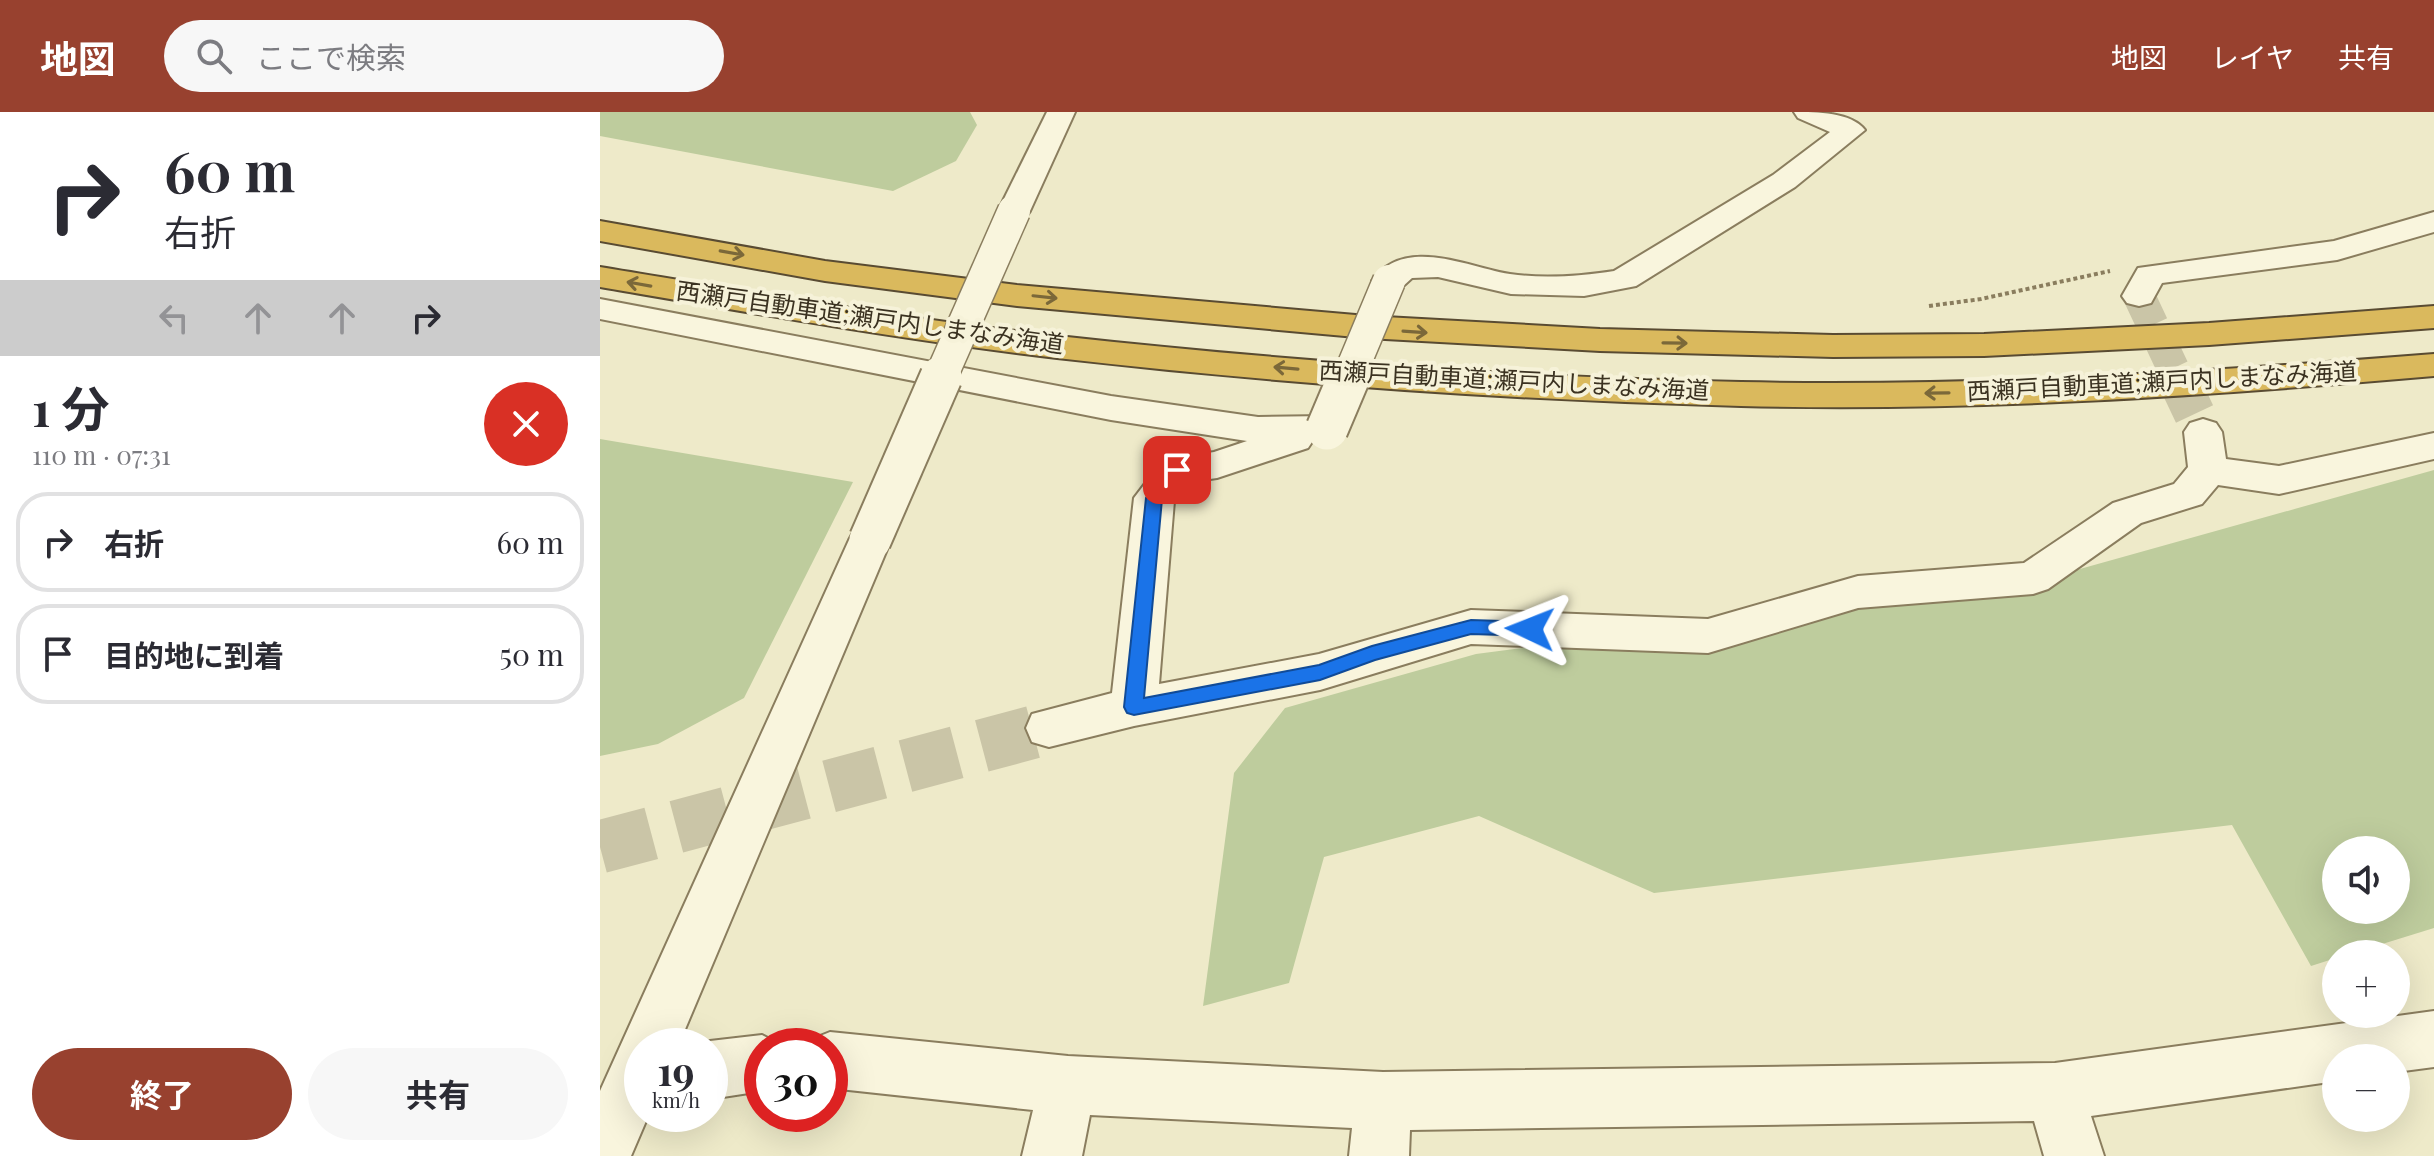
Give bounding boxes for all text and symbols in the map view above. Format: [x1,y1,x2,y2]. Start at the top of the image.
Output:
search box [164,20,724,92]
text: 地図 [40,32,116,83]
icon: search [192,34,236,78]
text: ここで検索 [256,37,406,77]
text: 地図 [2111,38,2167,75]
text: レイヤ [2211,38,2294,75]
text: 共有 [2338,38,2394,75]
text: 60 m [164,132,295,207]
icon: right [32,144,136,248]
text: 右折 [164,207,236,255]
one-way arrow [719,247,744,262]
street label: 西瀬戸自動車道;瀬戸内しまなみ海道 [675,273,1066,359]
one-way arrow [627,276,653,291]
one-way arrow [1031,290,1058,305]
icon: left [152,296,196,340]
icon: ahead [236,296,280,340]
icon: ahead [320,296,364,340]
icon: right [404,296,448,340]
one-way arrow [1401,325,1428,340]
one-way arrow [1661,335,1688,350]
street label: 西瀬戸自動車道;瀬戸内しまなみ海道 [1318,353,1710,405]
street label: 西瀬戸自動車道;瀬戸内しまなみ海道 [1966,354,2358,406]
one-way arrow [1273,360,1300,375]
text: 1 分 [32,375,110,439]
button: close [484,382,568,466]
one-way arrow [1924,386,1951,401]
pin [1143,436,1211,504]
text: 110 m · 07:31 [32,437,171,472]
icon: arrive [1155,448,1199,492]
icon: right [36,520,80,564]
text: 60 m [496,522,564,562]
text: 右折 [104,523,164,563]
position arrow [1488,587,1572,671]
icon: arrive [36,632,80,676]
text: 50 m [499,634,564,674]
text: 目的地に到着 [104,635,284,675]
map controls [2322,836,2410,1132]
button: sound [2322,836,2410,924]
button: + [2322,940,2410,1028]
speed limit sign: 30 [744,1028,848,1132]
text: 19 [657,1043,695,1096]
button: − [2322,1044,2410,1132]
button: 終了 [32,1048,292,1140]
button: 共有 [308,1048,568,1140]
text: km/h [652,1086,700,1113]

